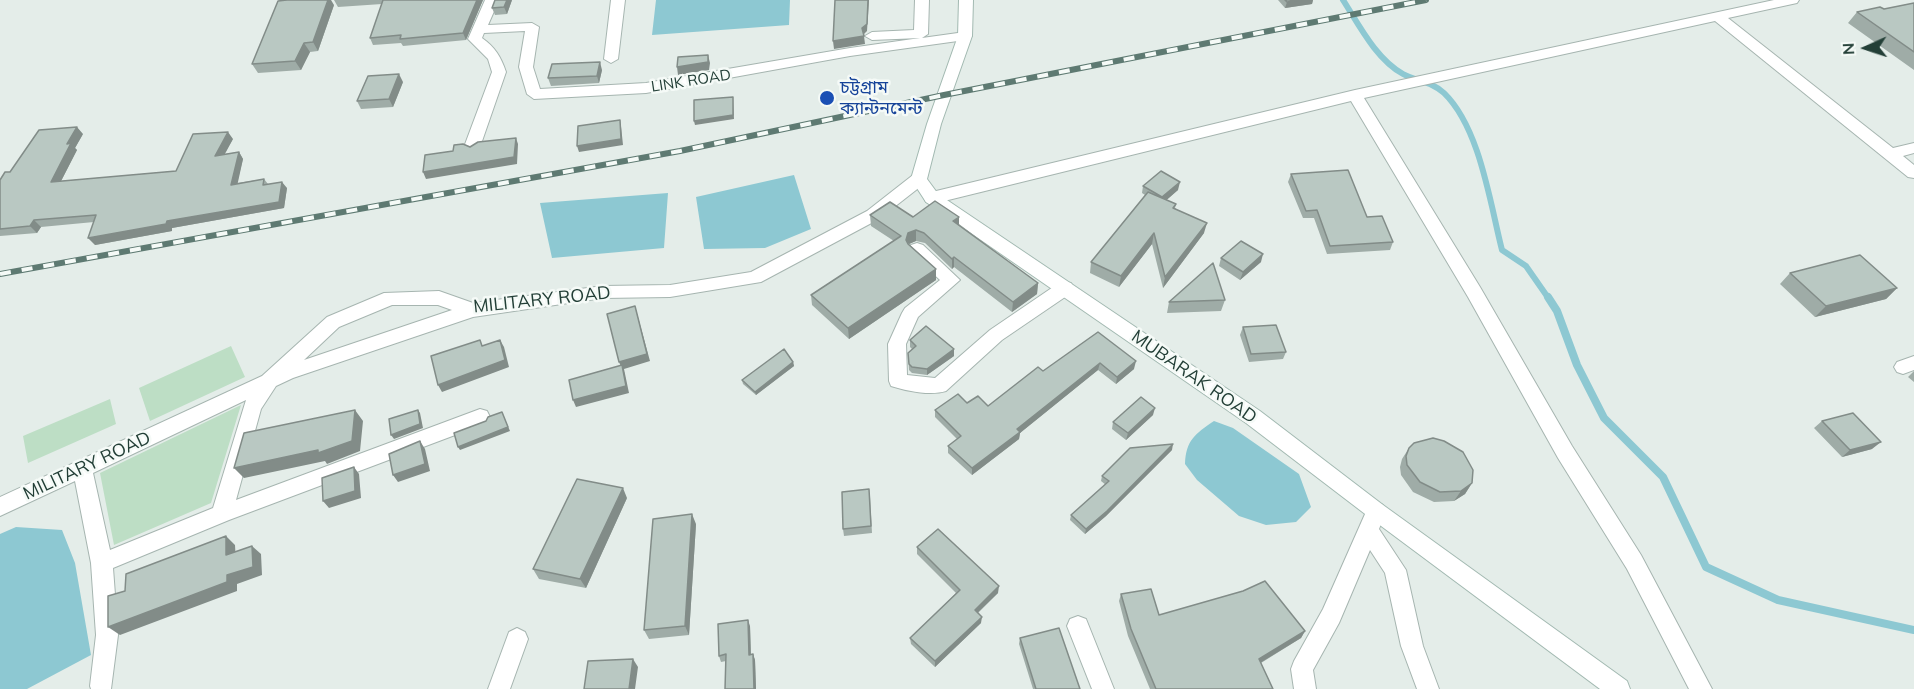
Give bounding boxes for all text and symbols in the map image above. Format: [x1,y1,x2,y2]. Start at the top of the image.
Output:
north arrow [1836,18,1896,78]
text: N [1838,42,1858,56]
street label: LINK ROAD [650,66,732,96]
place label: চট্টগ্রাম ক্যান্টনমেন্ট [840,77,923,119]
marker: চট্টগ্রাম ক্যান্টনমেন্ট [818,89,836,107]
street label: MILITARY ROAD [472,282,612,318]
street label: MUBARAK ROAD [1127,326,1261,428]
street label: MILITARY ROAD [20,427,154,505]

